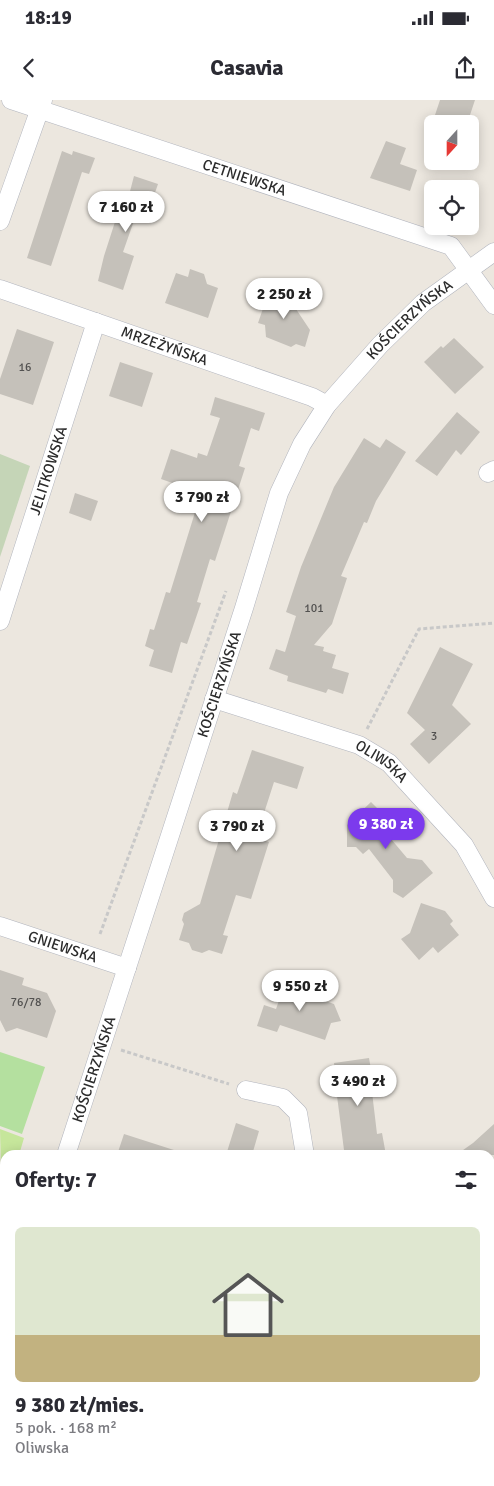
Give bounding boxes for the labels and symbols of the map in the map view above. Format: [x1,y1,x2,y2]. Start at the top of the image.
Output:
north arrow [424,115,479,170]
street label: CETNIEWSKA [200,155,289,200]
pin: 7 160 zł [74,190,178,233]
street label: KOŚCIERZYŃSKA [362,276,456,363]
pin: 2 250 zł [232,278,336,320]
street label: MRZEŻYŃSKA [119,323,210,369]
house number: 16 [19,360,31,375]
street label: JELITKOWSKA [26,424,71,517]
pin: 3 790 zł [150,480,254,523]
house number: 101 [304,601,324,616]
street label: KOŚCIERZYŃSKA [193,629,245,740]
house number: 3 [431,729,437,744]
street label: OLIWSKA [352,736,411,786]
pin: 9 380 zł [334,808,438,850]
pin: 3 790 zł [185,810,289,852]
street label: GNIEWSKA [26,927,100,967]
pin: 9 550 zł [248,970,352,1012]
house number: 76/78 [11,995,41,1010]
street label: KOŚCIERZYŃSKA [68,1014,120,1125]
pin: 3 490 zł [306,1064,410,1107]

